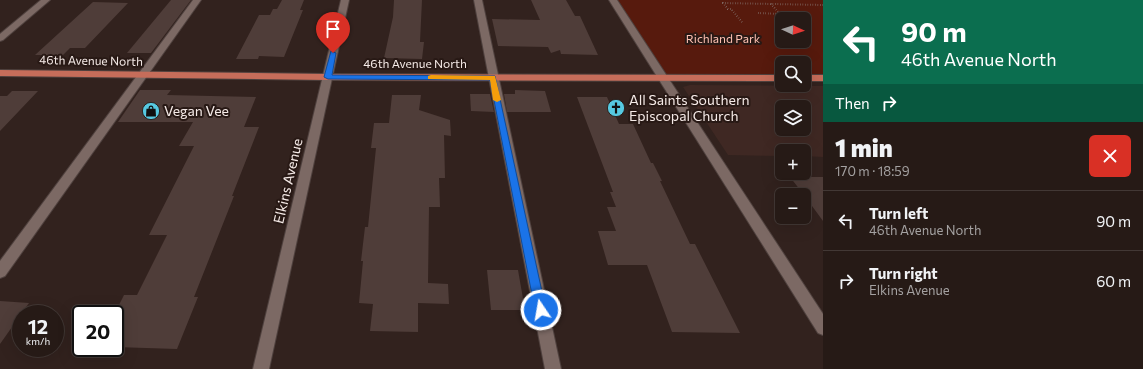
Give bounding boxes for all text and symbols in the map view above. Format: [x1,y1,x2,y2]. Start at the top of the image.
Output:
pin [316,12,350,53]
north arrow [775,12,811,48]
map controls [775,12,811,224]
text: 90 m [901,14,967,48]
icon: left [835,16,887,68]
icon: arrive [322,18,344,40]
park label: Richland Park [686,31,761,45]
text: 46th Avenue North [901,48,1057,70]
street label: 46th Avenue North [39,52,143,68]
street label: 46th Avenue North [363,56,467,70]
button: search [775,56,811,92]
place label: All Saints Southern Episcopal Church [629,91,750,124]
icon: right [878,92,900,114]
text: Then [835,94,870,112]
church icon: All Saints Southern Episcopal Church [606,98,626,118]
button: layers [775,100,811,136]
shop icon: Vegan Vee [141,101,161,121]
place label: Vegan Vee [164,102,229,119]
text: 1 min [835,133,893,162]
button: close [1089,135,1131,177]
street label: Elkins Avenue [269,137,306,225]
button: + [775,144,811,180]
text: 170 m · 18:59 [835,163,910,179]
button: − [775,188,811,224]
text: Turn left [869,204,928,222]
icon: left [835,210,857,232]
text: 90 m [1096,212,1131,230]
text: 46th Avenue North [869,222,981,238]
text: Turn right [869,264,938,282]
icon: right [835,270,857,292]
text: 60 m [1096,272,1131,290]
text: Elkins Avenue [869,282,950,298]
position arrow [520,289,562,331]
speed limit sign: 20 [72,305,124,357]
text: 12 [28,314,48,338]
text: km/h [26,335,50,347]

